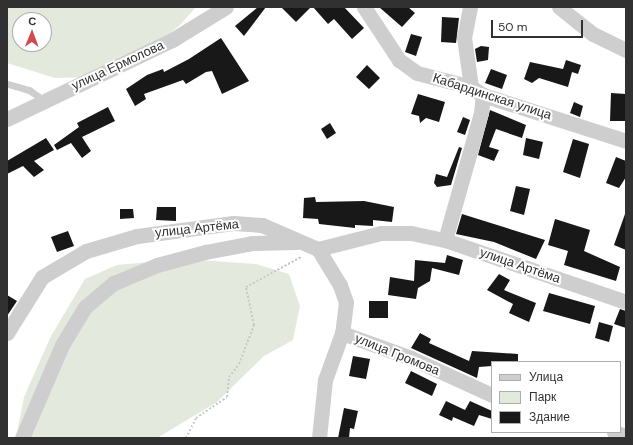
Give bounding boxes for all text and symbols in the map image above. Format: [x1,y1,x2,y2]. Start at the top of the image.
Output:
north arrow [12,12,52,52]
scale bar [493,12,585,38]
text: С [28,14,36,28]
text: 50 m [498,19,527,35]
street label: улица Ермолова [69,38,167,94]
street label: Кабардинская улица [431,70,553,124]
street label: улица Артёма [154,217,240,241]
street label: улица Артёма [478,245,562,287]
street label: улица Громова [352,331,442,379]
legend [491,361,621,433]
text: Улица [529,369,563,385]
text: Парк [529,389,556,405]
text: Здание [529,409,570,425]

